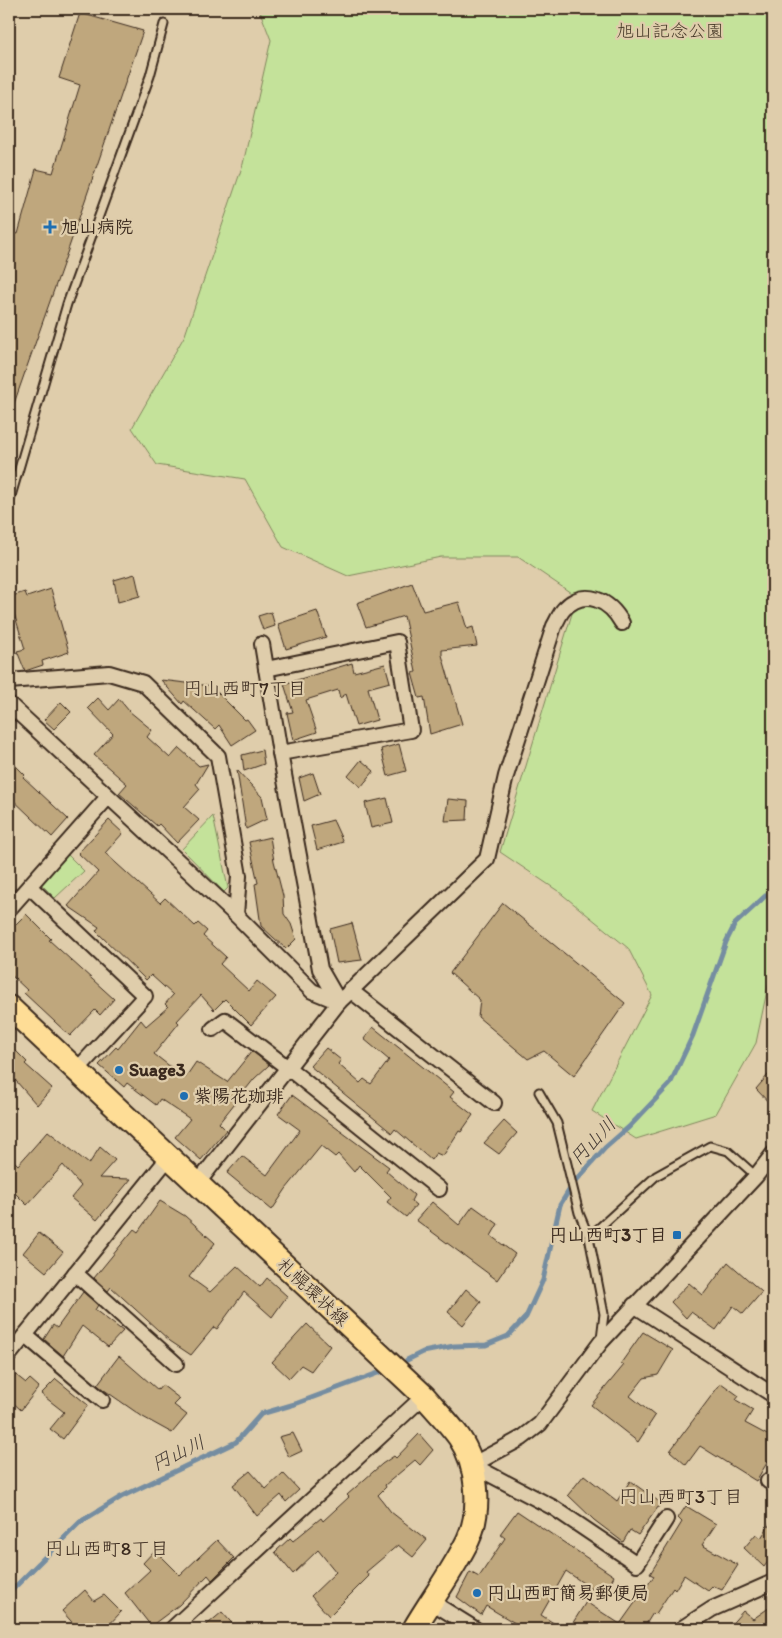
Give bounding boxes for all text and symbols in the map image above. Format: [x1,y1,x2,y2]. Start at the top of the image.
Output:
park label: 旭山記念公園 [616,20,724,42]
place label: 旭山病院 [61,216,133,238]
marker: 旭山病院 [43,220,57,234]
district label: 円山西町7丁目 [183,677,307,700]
place label: Suage3 [129,1059,186,1081]
marker: Suage3 [113,1064,125,1076]
place label: 紫陽花珈琲 [194,1085,284,1107]
marker: 紫陽花珈琲 [178,1090,190,1102]
water label: 円山川 [565,1112,621,1170]
place label: 円山西町3丁目 [549,1224,667,1246]
marker: 円山西町3丁目 [671,1229,683,1241]
street label: 札幌環状線 [273,1253,353,1331]
water label: 円山川 [147,1430,209,1476]
district label: 円山西町3丁目 [619,1485,743,1508]
district label: 円山西町8丁目 [45,1537,169,1560]
place label: 円山西町簡易郵便局 [487,1582,649,1604]
marker: 円山西町簡易郵便局 [471,1587,483,1599]

